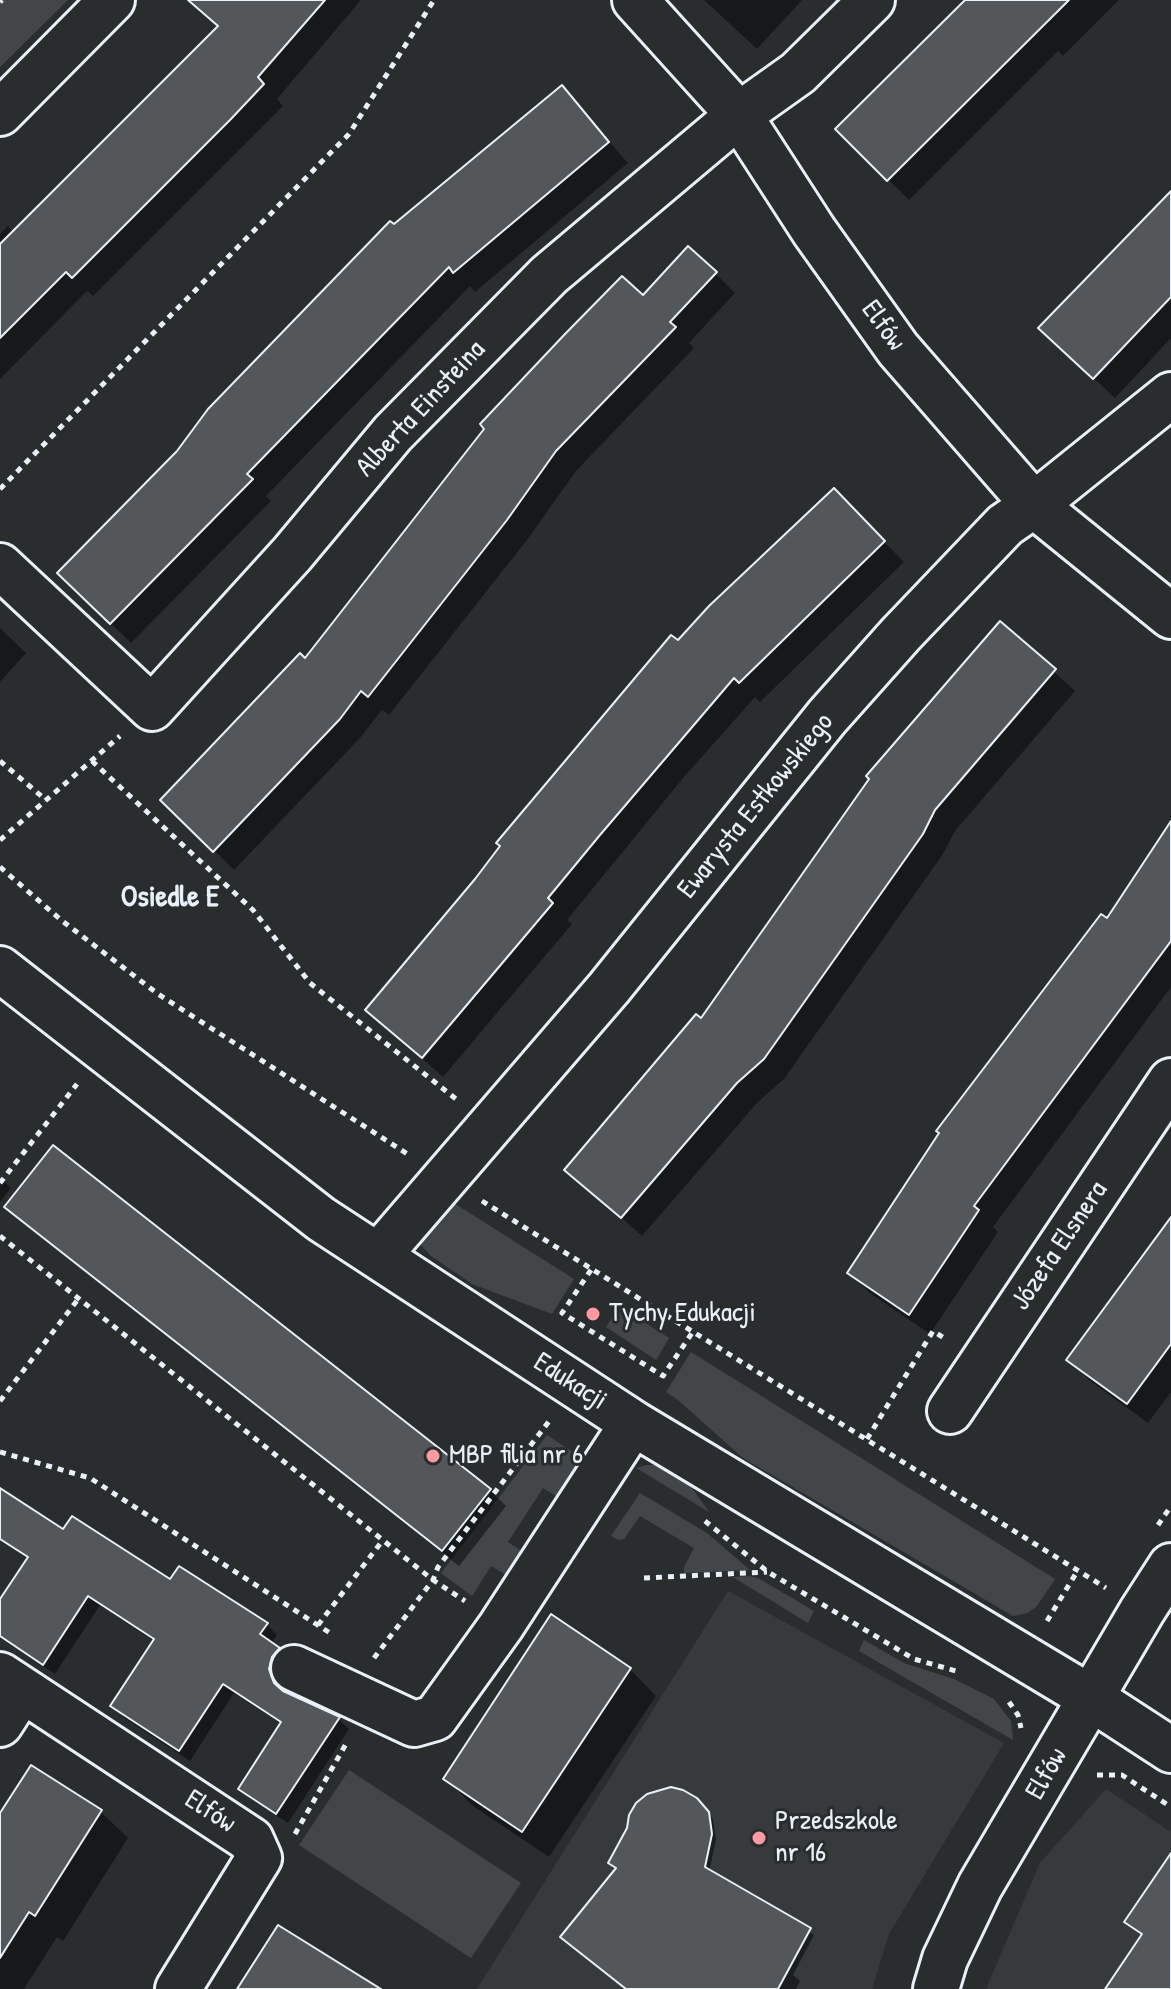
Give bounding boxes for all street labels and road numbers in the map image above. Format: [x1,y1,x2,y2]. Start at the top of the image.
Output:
street label: Elfów [854,294,912,358]
street label: Alberta Einsteina [349,334,493,484]
street label: Ewarysta Estkowskiego [671,706,841,906]
street label: Józefa Elsnera [1005,1175,1115,1317]
street label: Edukacji [527,1346,613,1418]
street label: Elfów [1019,1742,1075,1806]
street label: Elfów [178,1783,242,1841]

